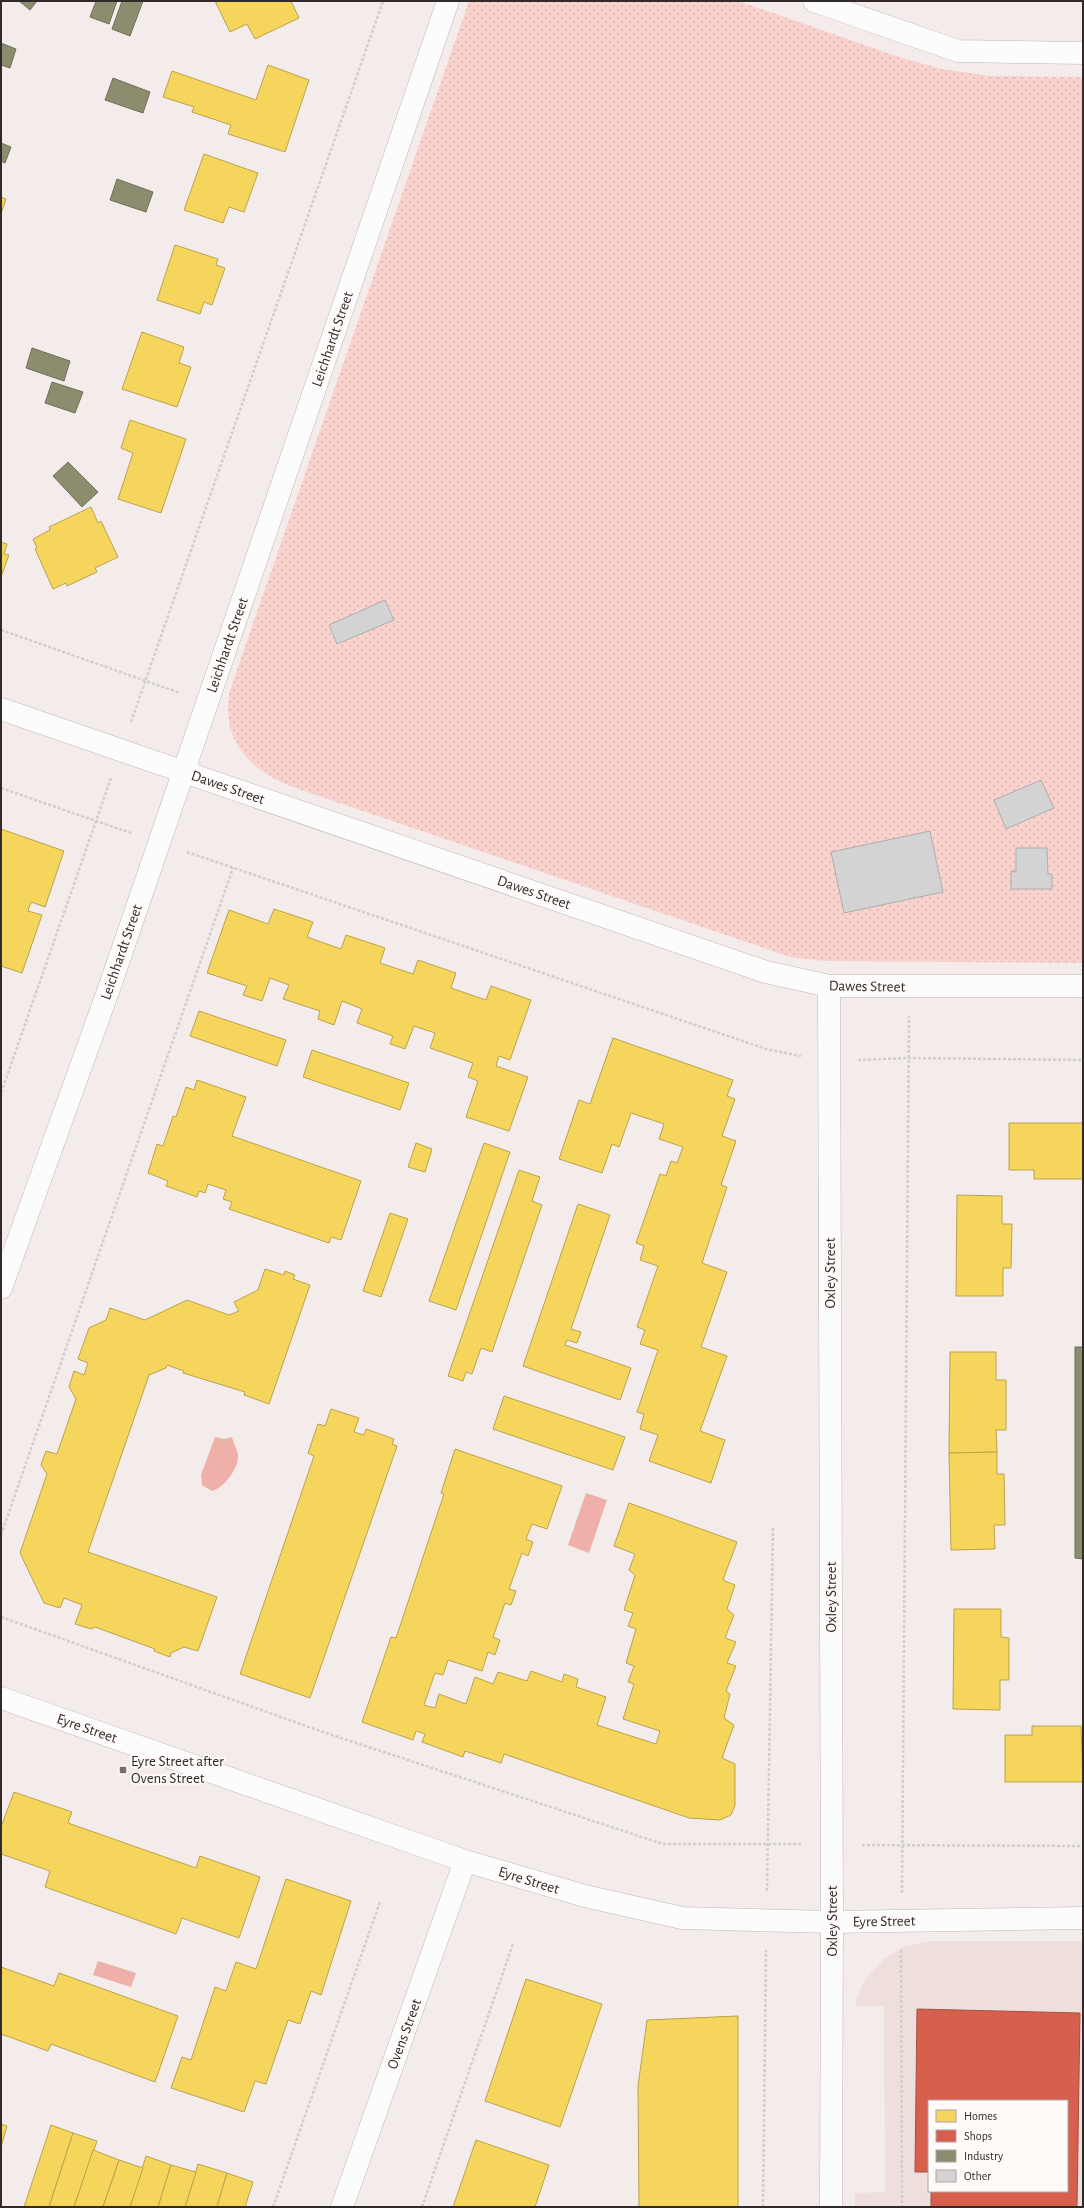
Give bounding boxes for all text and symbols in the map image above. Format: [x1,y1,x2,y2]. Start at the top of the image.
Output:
street label: Leichhardt Street [309,289,356,389]
street label: Leichhardt Street [204,595,251,695]
street label: Dawes Street [189,768,267,807]
street label: Dawes Street [495,873,573,912]
street label: Leichhardt Street [98,902,145,1002]
street label: Dawes Street [829,978,906,995]
street label: Oxley Street [823,1237,838,1308]
street label: Oxley Street [824,1561,839,1632]
street label: Eyre Street [55,1711,119,1746]
place label: Eyre Street after Ovens Street [131,1754,224,1786]
marker: Eyre Street after Ovens Street [118,1765,128,1775]
street label: Eyre Street [497,1864,561,1897]
street label: Oxley Street [825,1885,840,1956]
street label: Eyre Street [853,1913,916,1930]
street label: Ovens Street [385,1997,424,2071]
legend [928,2100,1068,2192]
text: Homes [964,2110,997,2122]
text: Shops [964,2130,992,2142]
text: Industry [964,2150,1003,2163]
text: Other [964,2170,991,2182]

